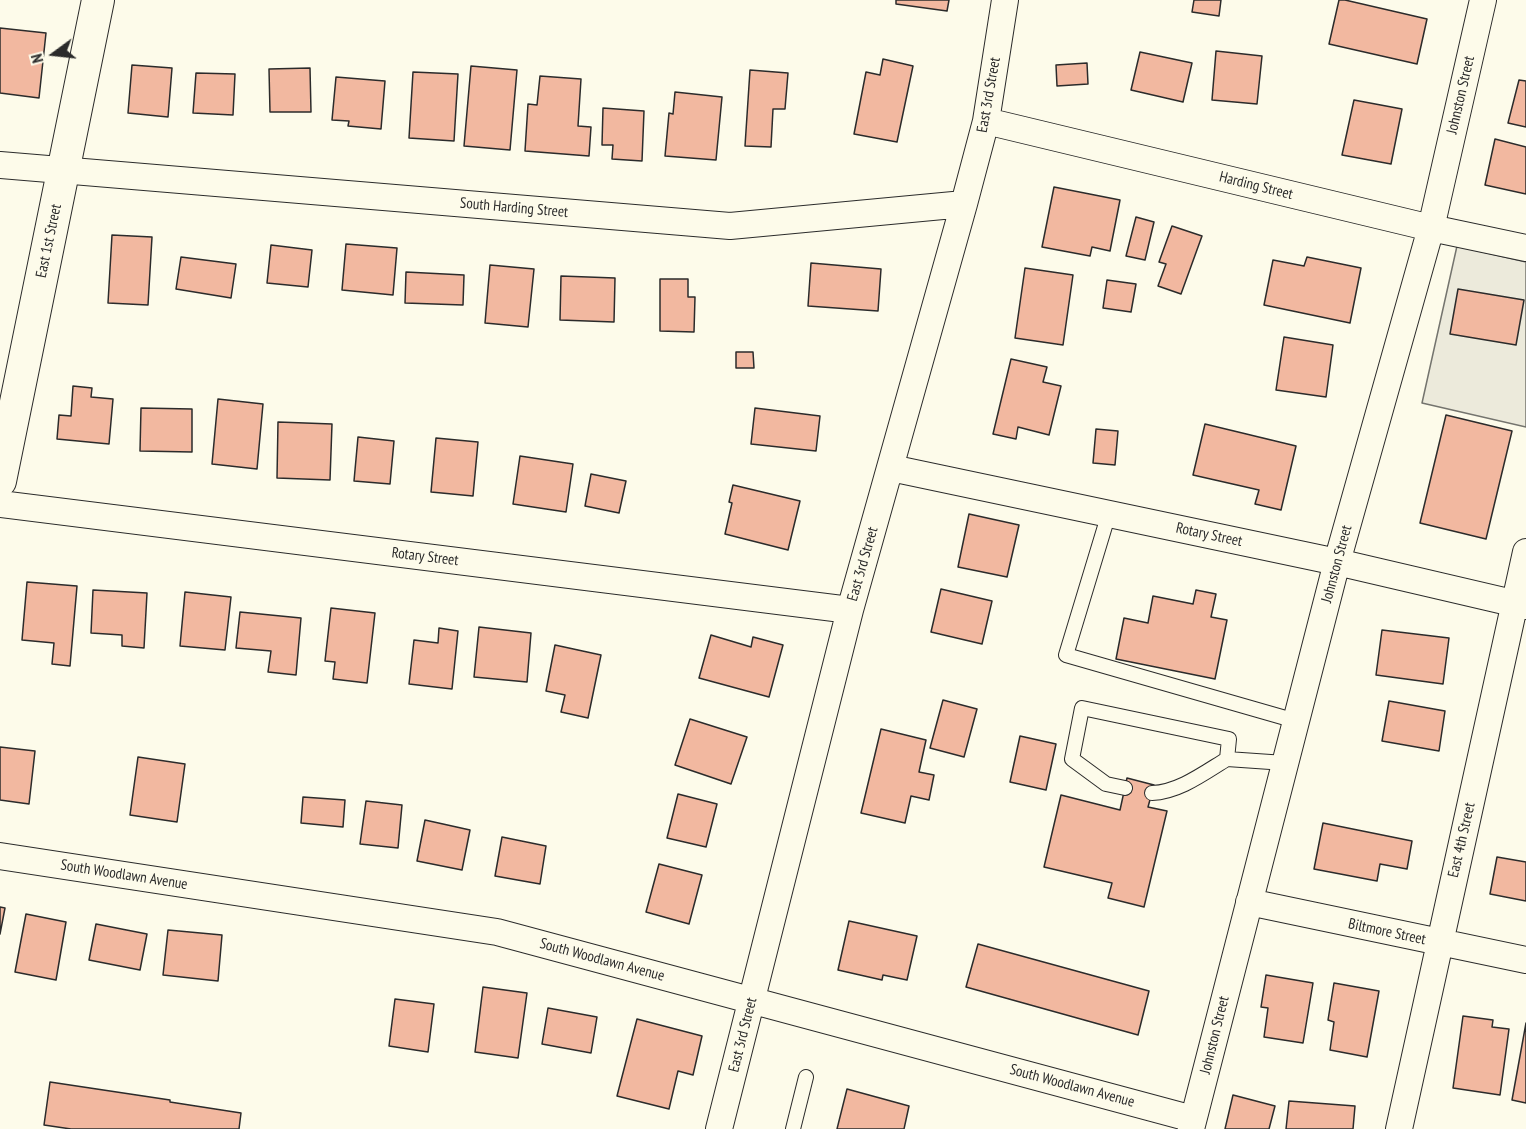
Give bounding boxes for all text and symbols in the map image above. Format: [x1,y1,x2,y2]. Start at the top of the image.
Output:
north arrow [24,24,84,84]
text: N [26,52,47,65]
street label: Johnston Street [1443,54,1479,136]
street label: East 3rd Street [974,56,1004,134]
street label: Harding Street [1217,168,1295,204]
street label: South Harding Street [459,194,569,222]
street label: East 1st Street [32,202,66,280]
street label: Rotary Street [1174,519,1244,551]
street label: Johnston Street [1318,523,1356,605]
street label: East 3rd Street [844,525,882,603]
street label: Rotary Street [391,544,459,570]
street label: East 4th Street [1445,801,1479,879]
street label: South Woodlawn Avenue [59,856,189,894]
street label: Biltmore Street [1347,915,1427,949]
street label: South Woodlawn Avenue [538,935,666,985]
street label: Johnston Street [1197,994,1233,1076]
street label: East 3rd Street [725,996,761,1074]
street label: South Woodlawn Avenue [1008,1061,1136,1111]

